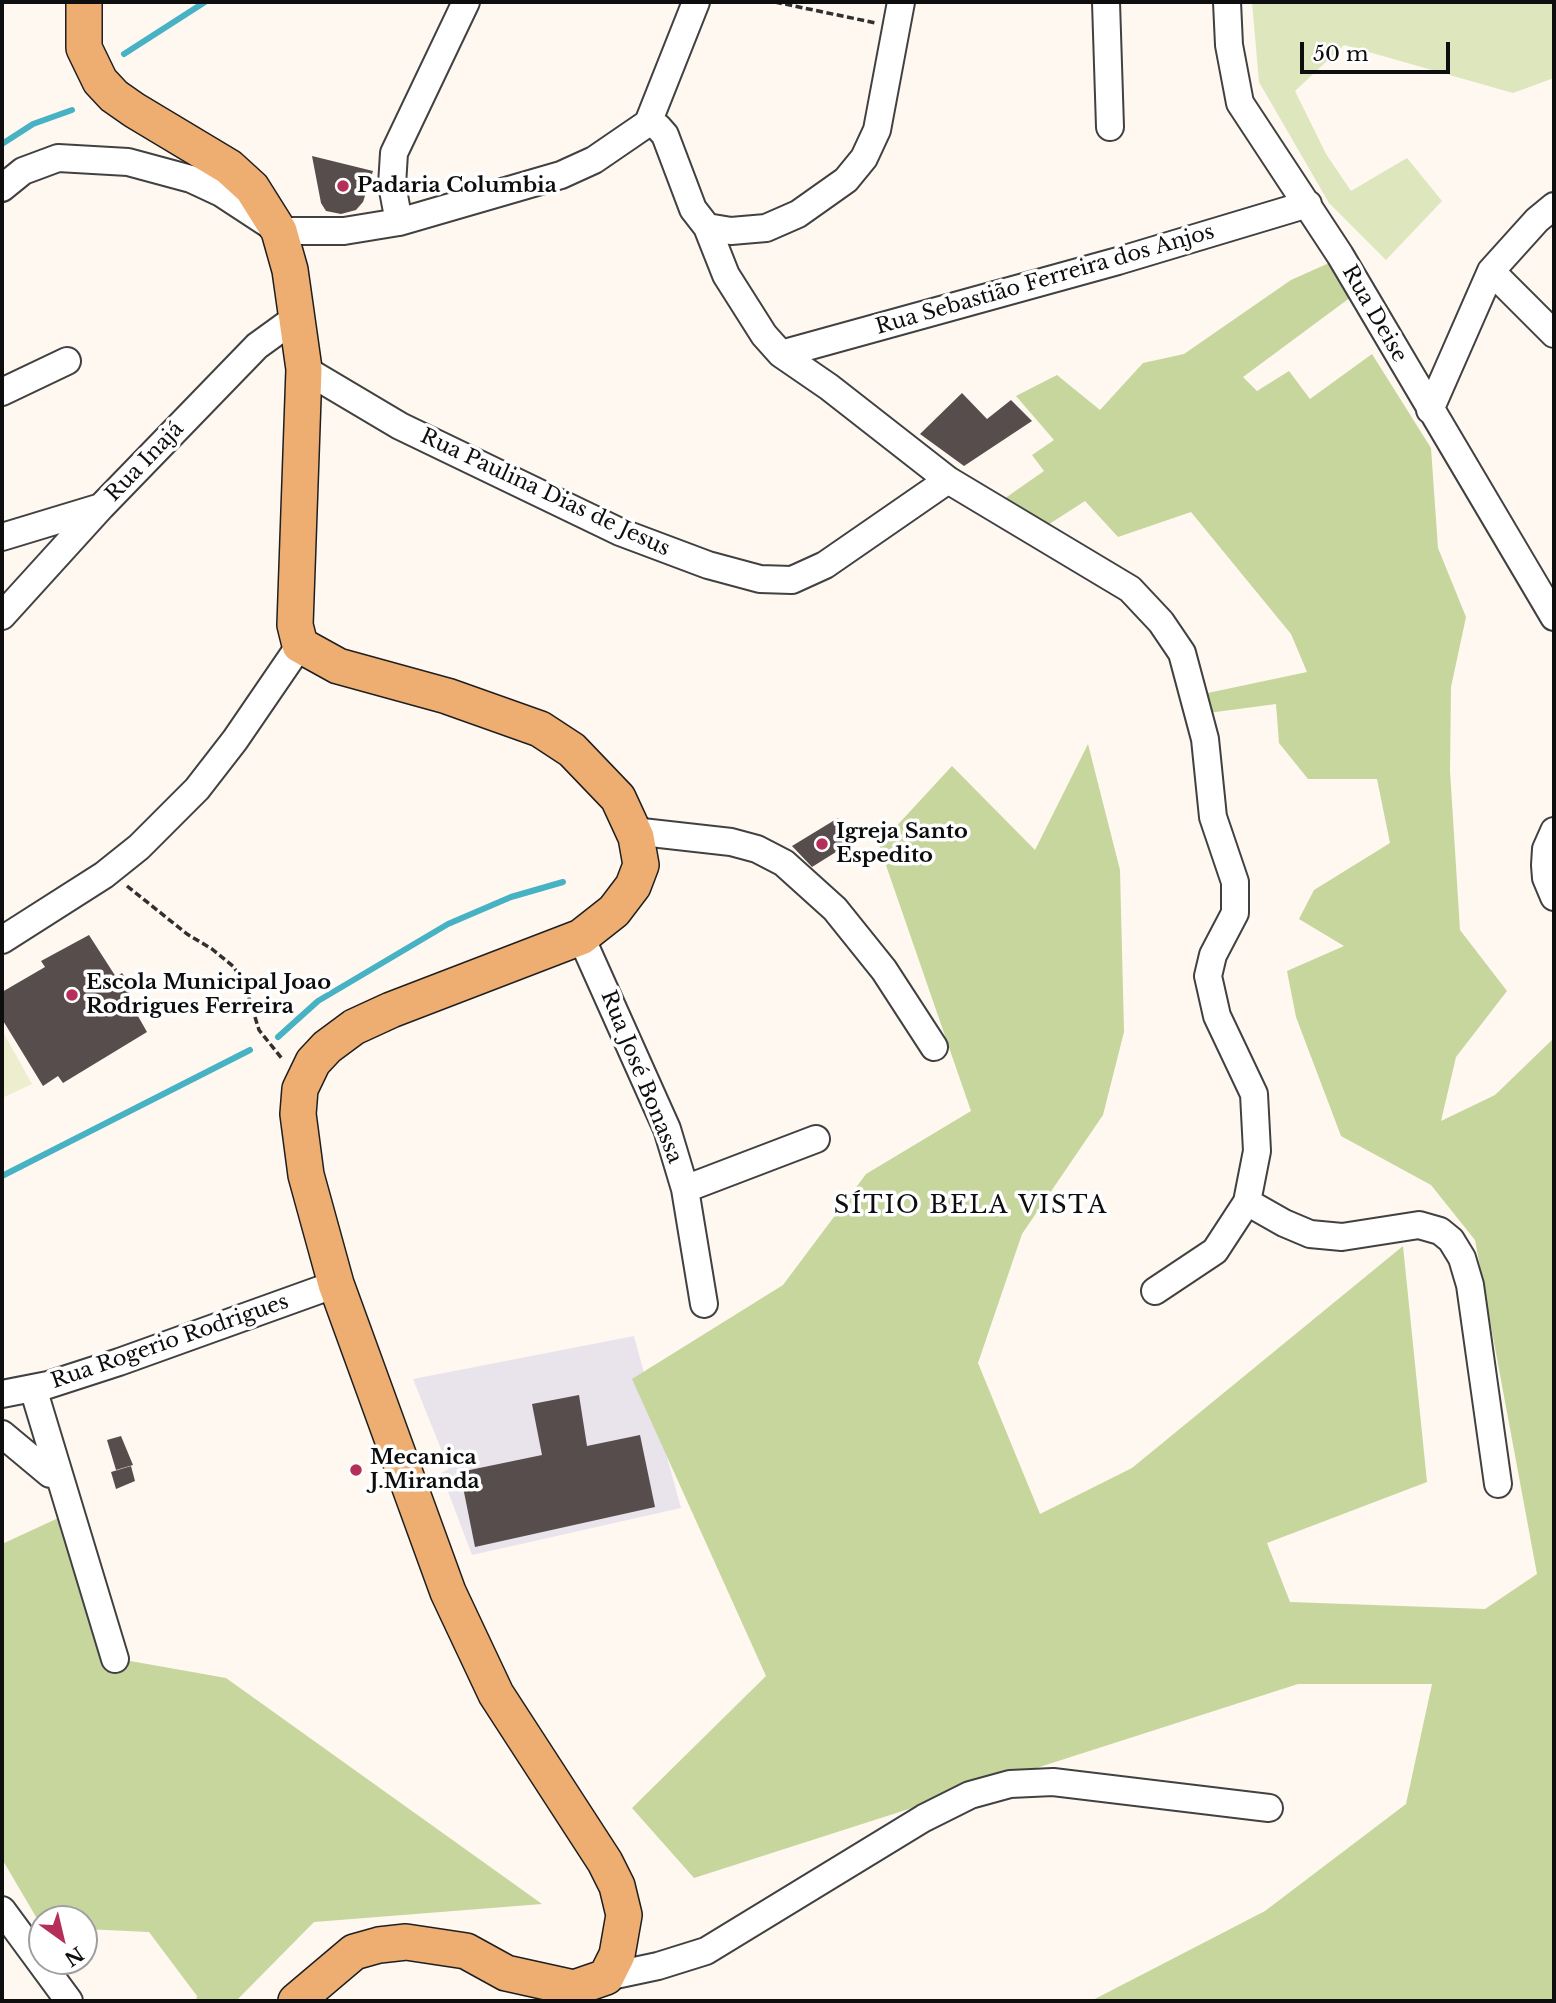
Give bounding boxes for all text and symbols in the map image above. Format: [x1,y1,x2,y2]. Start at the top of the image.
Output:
scale bar [1304,28,1454,72]
text: 50 m [1313,41,1368,67]
place label: Padaria Columbia [357,173,557,199]
marker: Padaria Columbia [335,178,351,194]
street label: Rua Sebastião Ferreira dos Anjos [873,220,1217,340]
street label: Rua Deise [1336,261,1412,367]
street label: Rua Inajá [101,417,189,507]
street label: Rua Paulina Dias de Jesus [416,424,674,562]
place label: Igreja Santo Espedito [836,819,968,869]
marker: Igreja Santo Espedito [814,836,830,852]
place label: Escola Municipal Joao Rodrigues Ferreira [86,970,331,1020]
marker: Escola Municipal Joao Rodrigues Ferreira [64,987,80,1003]
street label: Rua José Bonassa [595,987,687,1167]
district label: SÍTIO BELA VISTA [836,1192,1106,1220]
street label: Rua Rogerio Rodrigues [48,1289,292,1395]
place label: Mecanica J.Miranda [370,1445,480,1495]
marker: Mecanica J.Miranda [348,1462,364,1478]
north arrow [28,1905,98,1975]
text: N [60,1942,88,1971]

